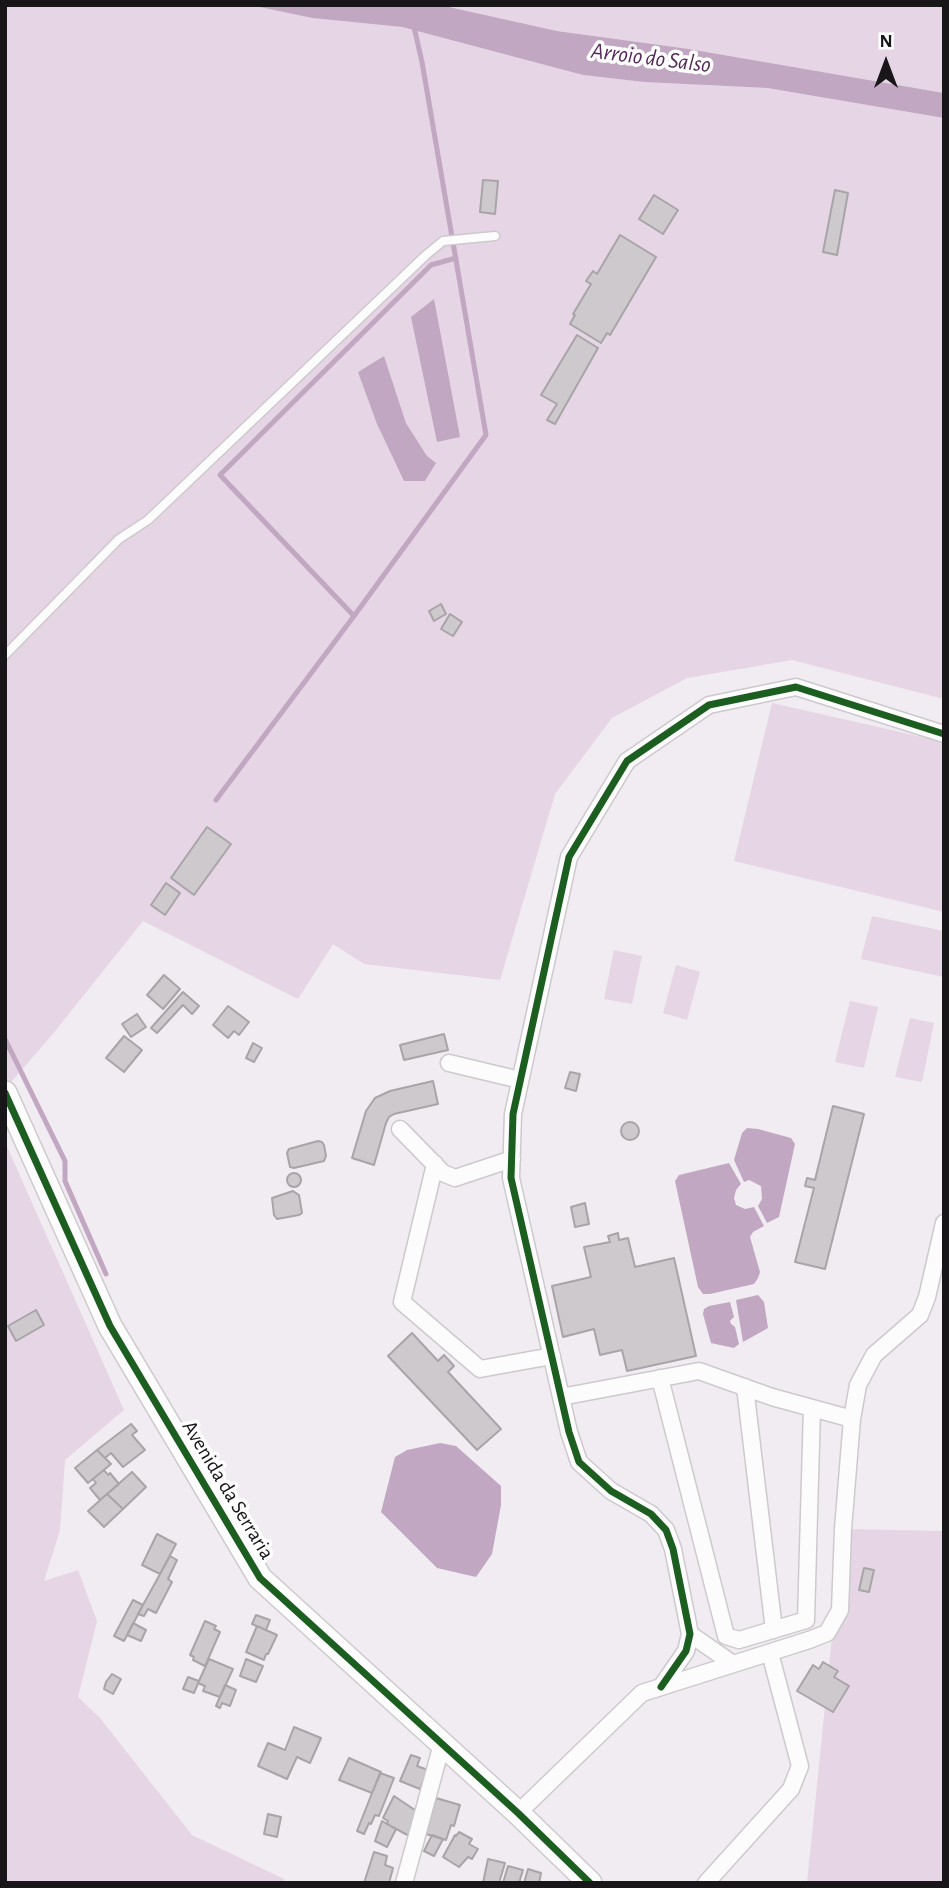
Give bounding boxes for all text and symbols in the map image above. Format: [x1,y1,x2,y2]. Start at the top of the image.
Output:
north arrow [851,28,921,98]
text: N [879,32,893,51]
water label: Arroio do Salso [590,37,712,79]
street label: Avenida da Serraria [177,1416,279,1564]

